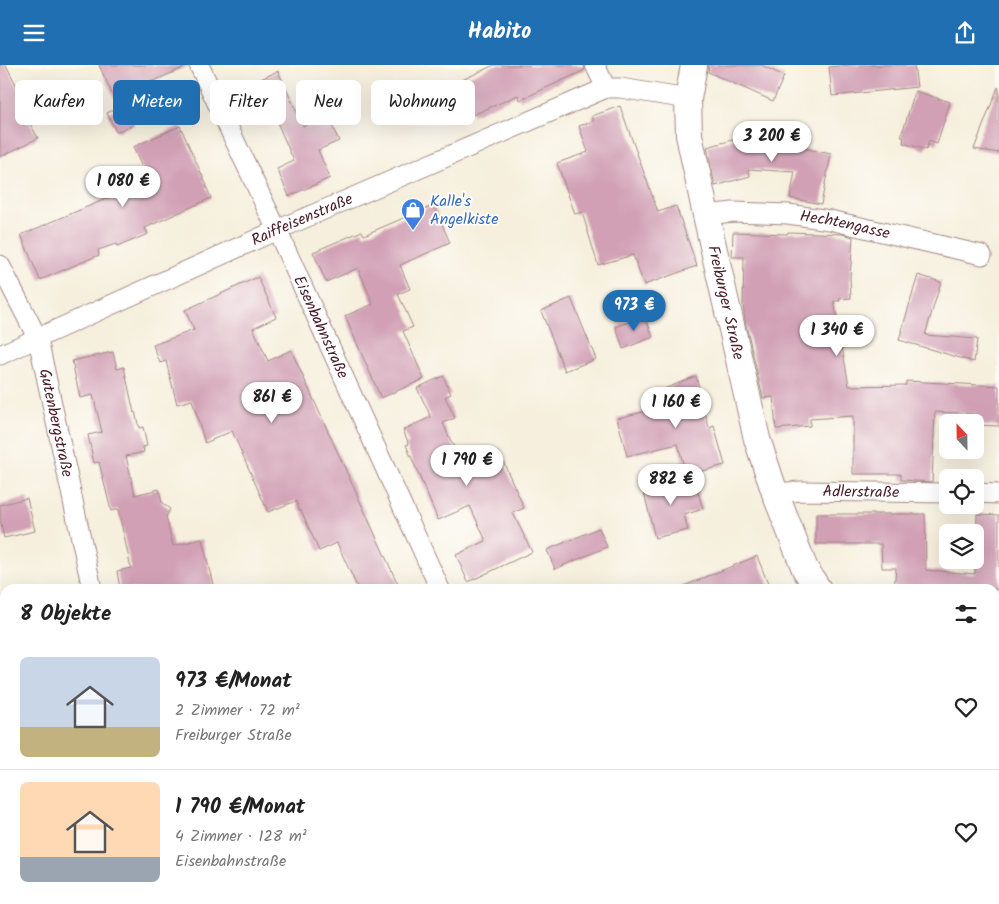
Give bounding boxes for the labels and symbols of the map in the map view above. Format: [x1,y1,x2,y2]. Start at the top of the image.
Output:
pin: 3 200 € [726,121,818,163]
pin: 1 080 € [77,165,169,208]
street label: Raiffeisenstraße [247,186,357,253]
place label: Kalle's Angelkiste [430,189,499,232]
shop icon: Kalle's Angelkiste [400,197,426,231]
street label: Hechtengasse [798,203,892,246]
street label: Freiburger Straße [701,243,751,362]
street label: Eisenbahnstraße [287,271,355,383]
pin: 973 € [599,289,669,332]
pin: 1 340 € [791,315,883,357]
street label: Gutenbergstraße [32,366,80,479]
pin: 861 € [237,381,307,424]
pin: 1 160 € [630,387,722,429]
north arrow [939,414,984,459]
pin: 1 790 € [421,445,513,487]
pin: 882 € [636,463,706,506]
street label: Adlerstraße [822,479,899,505]

